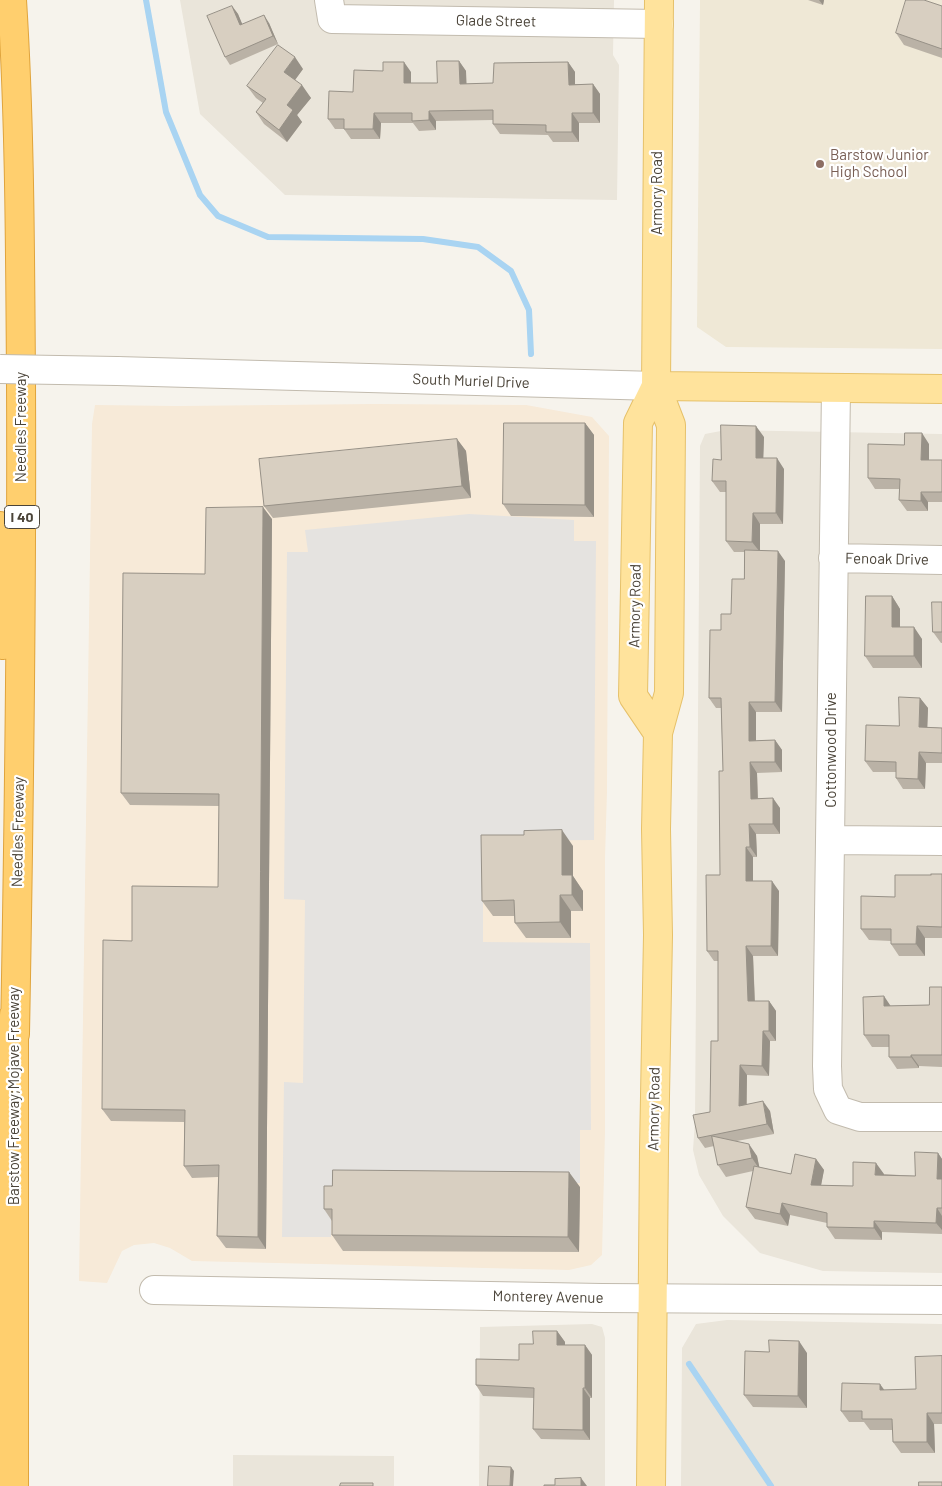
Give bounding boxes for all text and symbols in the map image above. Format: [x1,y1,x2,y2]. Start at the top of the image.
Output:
street label: Glade Street [456,11,536,31]
place label: Barstow Junior High School [830,146,929,181]
street label: Armory Road [648,151,666,235]
marker: Barstow Junior High School [814,158,826,170]
street label: South Muriel Drive [412,370,530,392]
street label: Needles Freeway [12,372,30,482]
road number: I 40 [5,506,40,528]
street label: Fenoak Drive [845,549,929,569]
street label: Armory Road [625,564,645,648]
street label: Cottonwood Drive [822,692,840,808]
street label: Needles Freeway [8,777,28,887]
street label: Barstow Freeway;Mojave Freeway [5,987,23,1205]
street label: Armory Road [644,1067,664,1151]
street label: Monterey Avenue [492,1287,604,1307]

